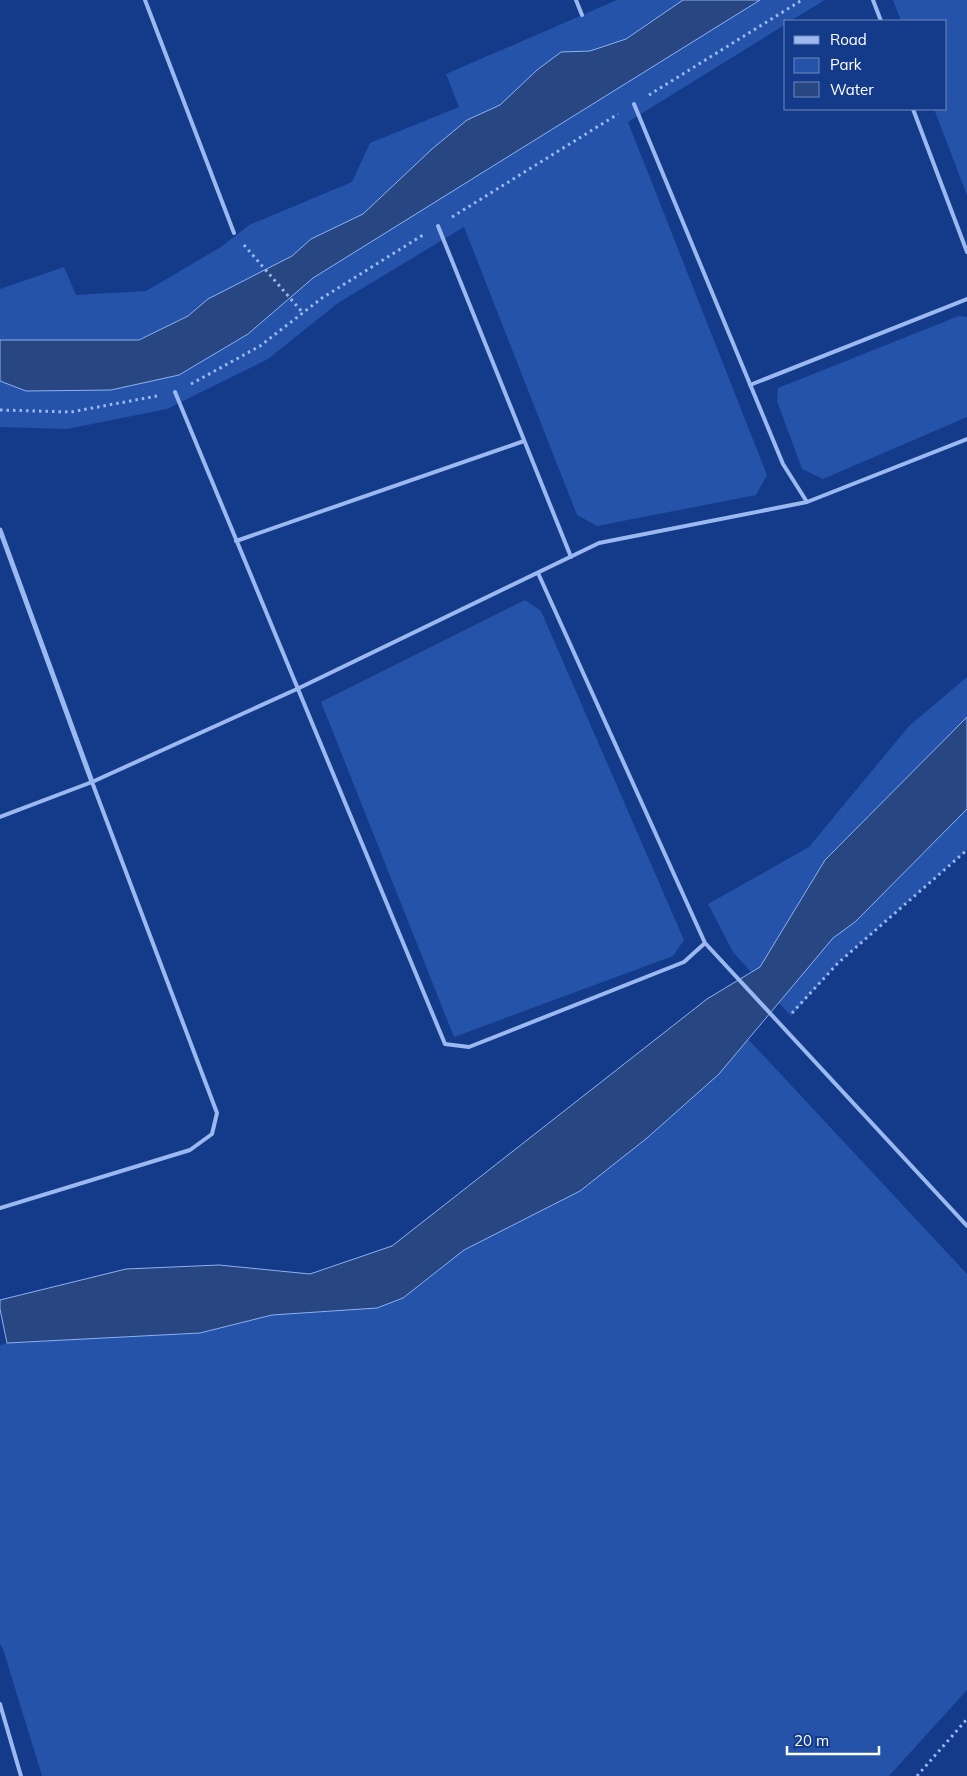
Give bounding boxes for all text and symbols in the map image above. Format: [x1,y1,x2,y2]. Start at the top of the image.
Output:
legend [784,20,947,110]
text: Road [830,30,867,49]
text: Park [830,55,862,74]
text: Water [830,80,874,99]
scale bar [787,1724,880,1756]
text: 20 m [794,1731,829,1750]

